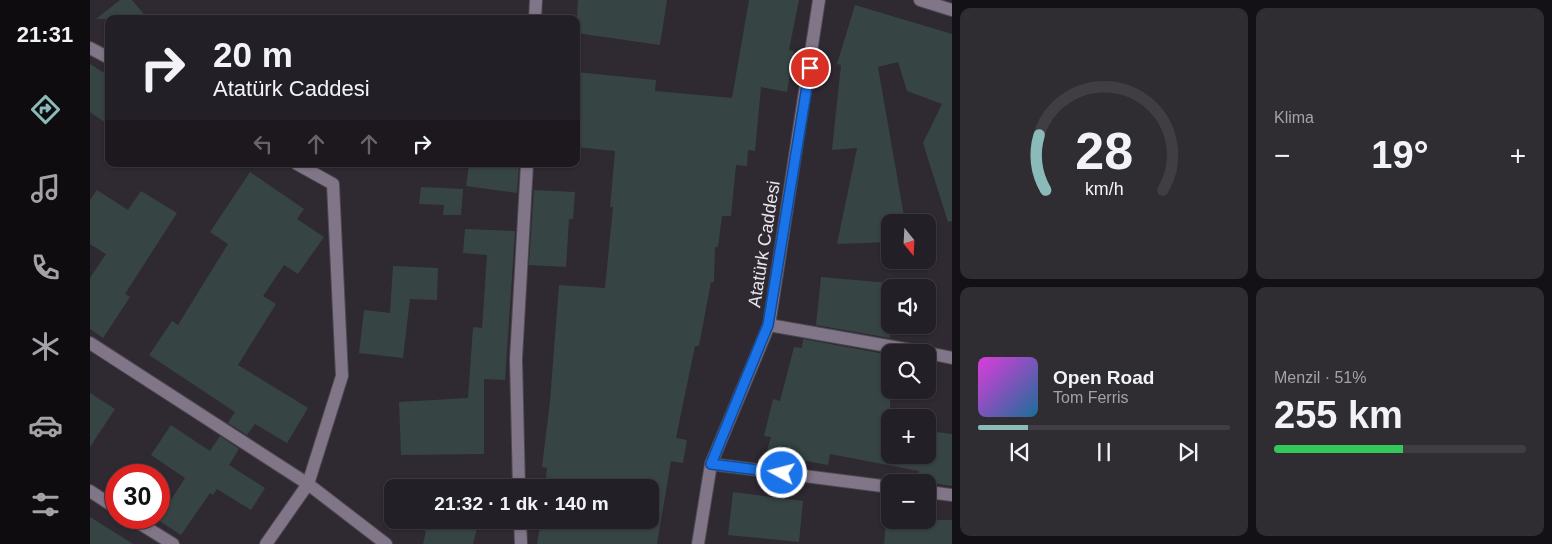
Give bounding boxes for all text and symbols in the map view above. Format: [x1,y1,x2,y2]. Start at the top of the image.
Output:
text: 21:31 [17,22,73,47]
icon: right [130,35,195,100]
text: 20 m [213,35,293,74]
pin [789,47,831,89]
icon: arrive [796,54,824,82]
text: Atatürk Caddesi [213,76,370,101]
icon: directions [28,92,63,127]
text: Klima [1274,109,1314,126]
text: 28 [1075,122,1133,180]
icon: left [249,130,277,158]
icon: ahead [302,130,330,158]
icon: ahead [355,130,383,158]
icon: right [408,130,436,158]
text: 19° [1371,134,1429,176]
text: − [1274,140,1290,171]
text: + [1510,140,1526,171]
icon: music [28,171,63,206]
street label: Atatürk Caddesi [744,179,784,309]
text: km/h [1085,179,1123,199]
north arrow [881,214,936,269]
map controls [881,214,936,529]
icon: phone [28,250,63,285]
button: sound [881,279,936,334]
icon: climate [28,329,63,364]
button: search [881,344,936,399]
text: Open Road [1053,367,1154,388]
text: Menzil · 51% [1274,369,1366,386]
text: Tom Ferris [1053,389,1129,406]
text: 255 km [1274,394,1403,436]
icon: car [28,408,63,443]
button: + [881,409,936,464]
icon: previous [1006,438,1034,466]
icon: pause [1090,438,1118,466]
icon: next [1174,438,1202,466]
position arrow [755,446,807,498]
speed limit sign: 30 [105,464,170,529]
button: − [881,474,936,529]
icon: filters [28,487,63,522]
text: 21:32 · 1 dk · 140 m [434,493,609,514]

